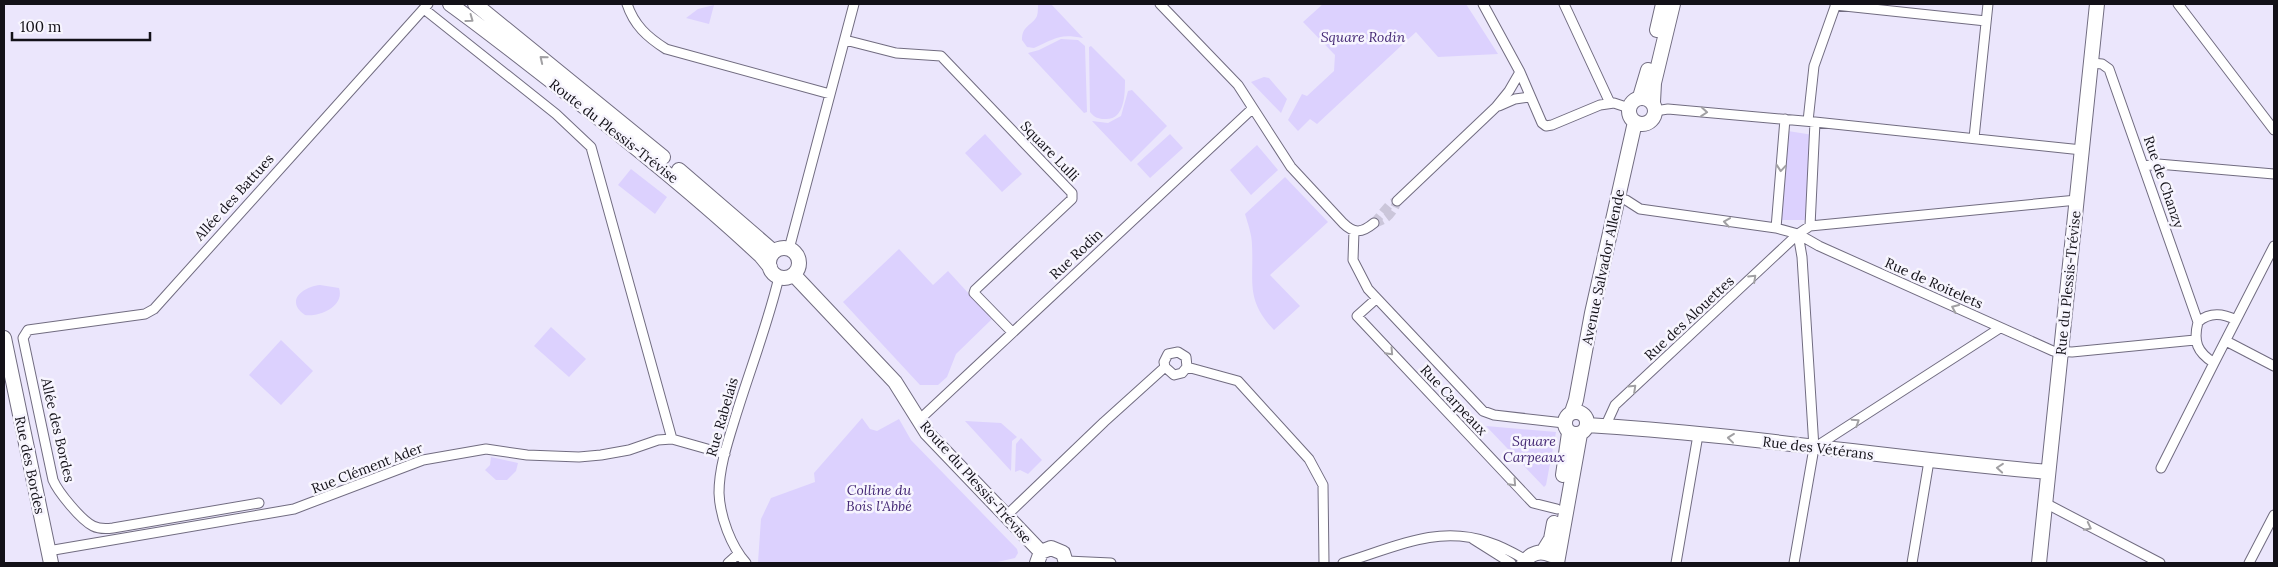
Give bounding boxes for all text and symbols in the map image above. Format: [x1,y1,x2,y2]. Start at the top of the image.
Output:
scale bar [12,10,150,42]
one-way arrow [465,13,474,22]
text: 100 m [20,17,61,36]
park label: Square Rodin [1321,28,1406,46]
one-way arrow [540,56,549,64]
street label: Route du Plessis-Trévise [546,75,682,187]
one-way arrow [1700,107,1708,118]
street label: Square Lulli [1017,117,1083,185]
street label: Rue de Chanzy [2140,133,2188,231]
street label: Allée des Battues [190,150,278,245]
one-way arrow [1776,164,1787,172]
street label: Avenue Salvador Allende [1577,187,1628,348]
street label: Rue du Plessis-Trévise [2051,209,2085,356]
one-way arrow [1723,217,1732,227]
street label: Rue Rodin [1046,225,1107,283]
street label: Rue de Roitelets [1882,253,1986,313]
street label: Rue des Alouettes [1640,272,1738,364]
one-way arrow [1747,275,1756,284]
one-way arrow [1951,303,1960,314]
one-way arrow [1384,346,1393,355]
street label: Rue Carpeaux [1417,361,1492,440]
street label: Allée des Bordes [37,375,79,484]
street label: Rue Rabelais [702,375,742,459]
one-way arrow [1628,385,1637,394]
street label: Rue des Bordes [11,414,49,516]
street label: Route du Plessis-Trévise [916,417,1036,547]
one-way arrow [1850,418,1859,428]
park label: Square Carpeaux [1503,432,1565,466]
street label: Rue des Vétérans [1761,432,1875,464]
one-way arrow [1727,433,1735,444]
street label: Rue Clément Ader [309,438,425,498]
one-way arrow [1996,462,2004,473]
one-way arrow [1507,477,1516,486]
park label: Colline du Bois l'Abbé [846,481,912,515]
one-way arrow [2083,520,2092,531]

